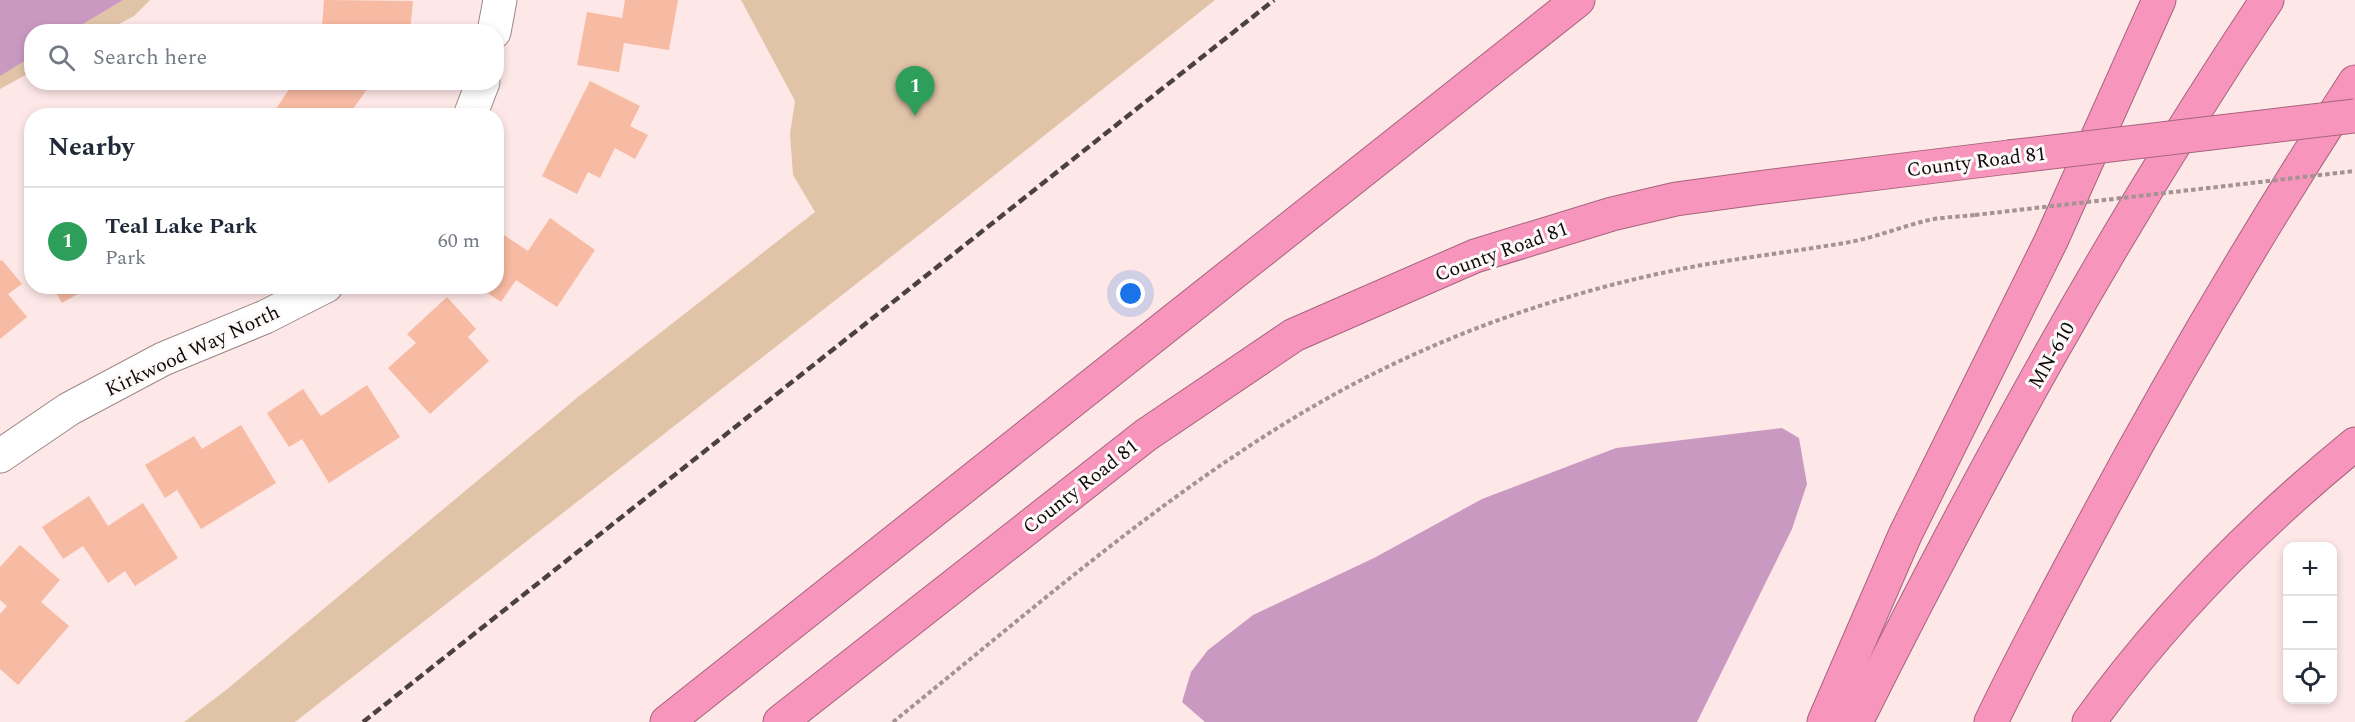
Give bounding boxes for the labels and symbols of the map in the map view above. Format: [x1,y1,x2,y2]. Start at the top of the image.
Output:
pin: 1 [896,66,934,116]
street label: County Road 81 [1905,139,2047,185]
street label: County Road 81 [1430,214,1572,290]
your location [1116,279,1145,308]
street label: Kirkwood Way North [100,297,285,405]
street label: MN-610 [2021,317,2083,394]
street label: County Road 81 [1016,432,1145,542]

